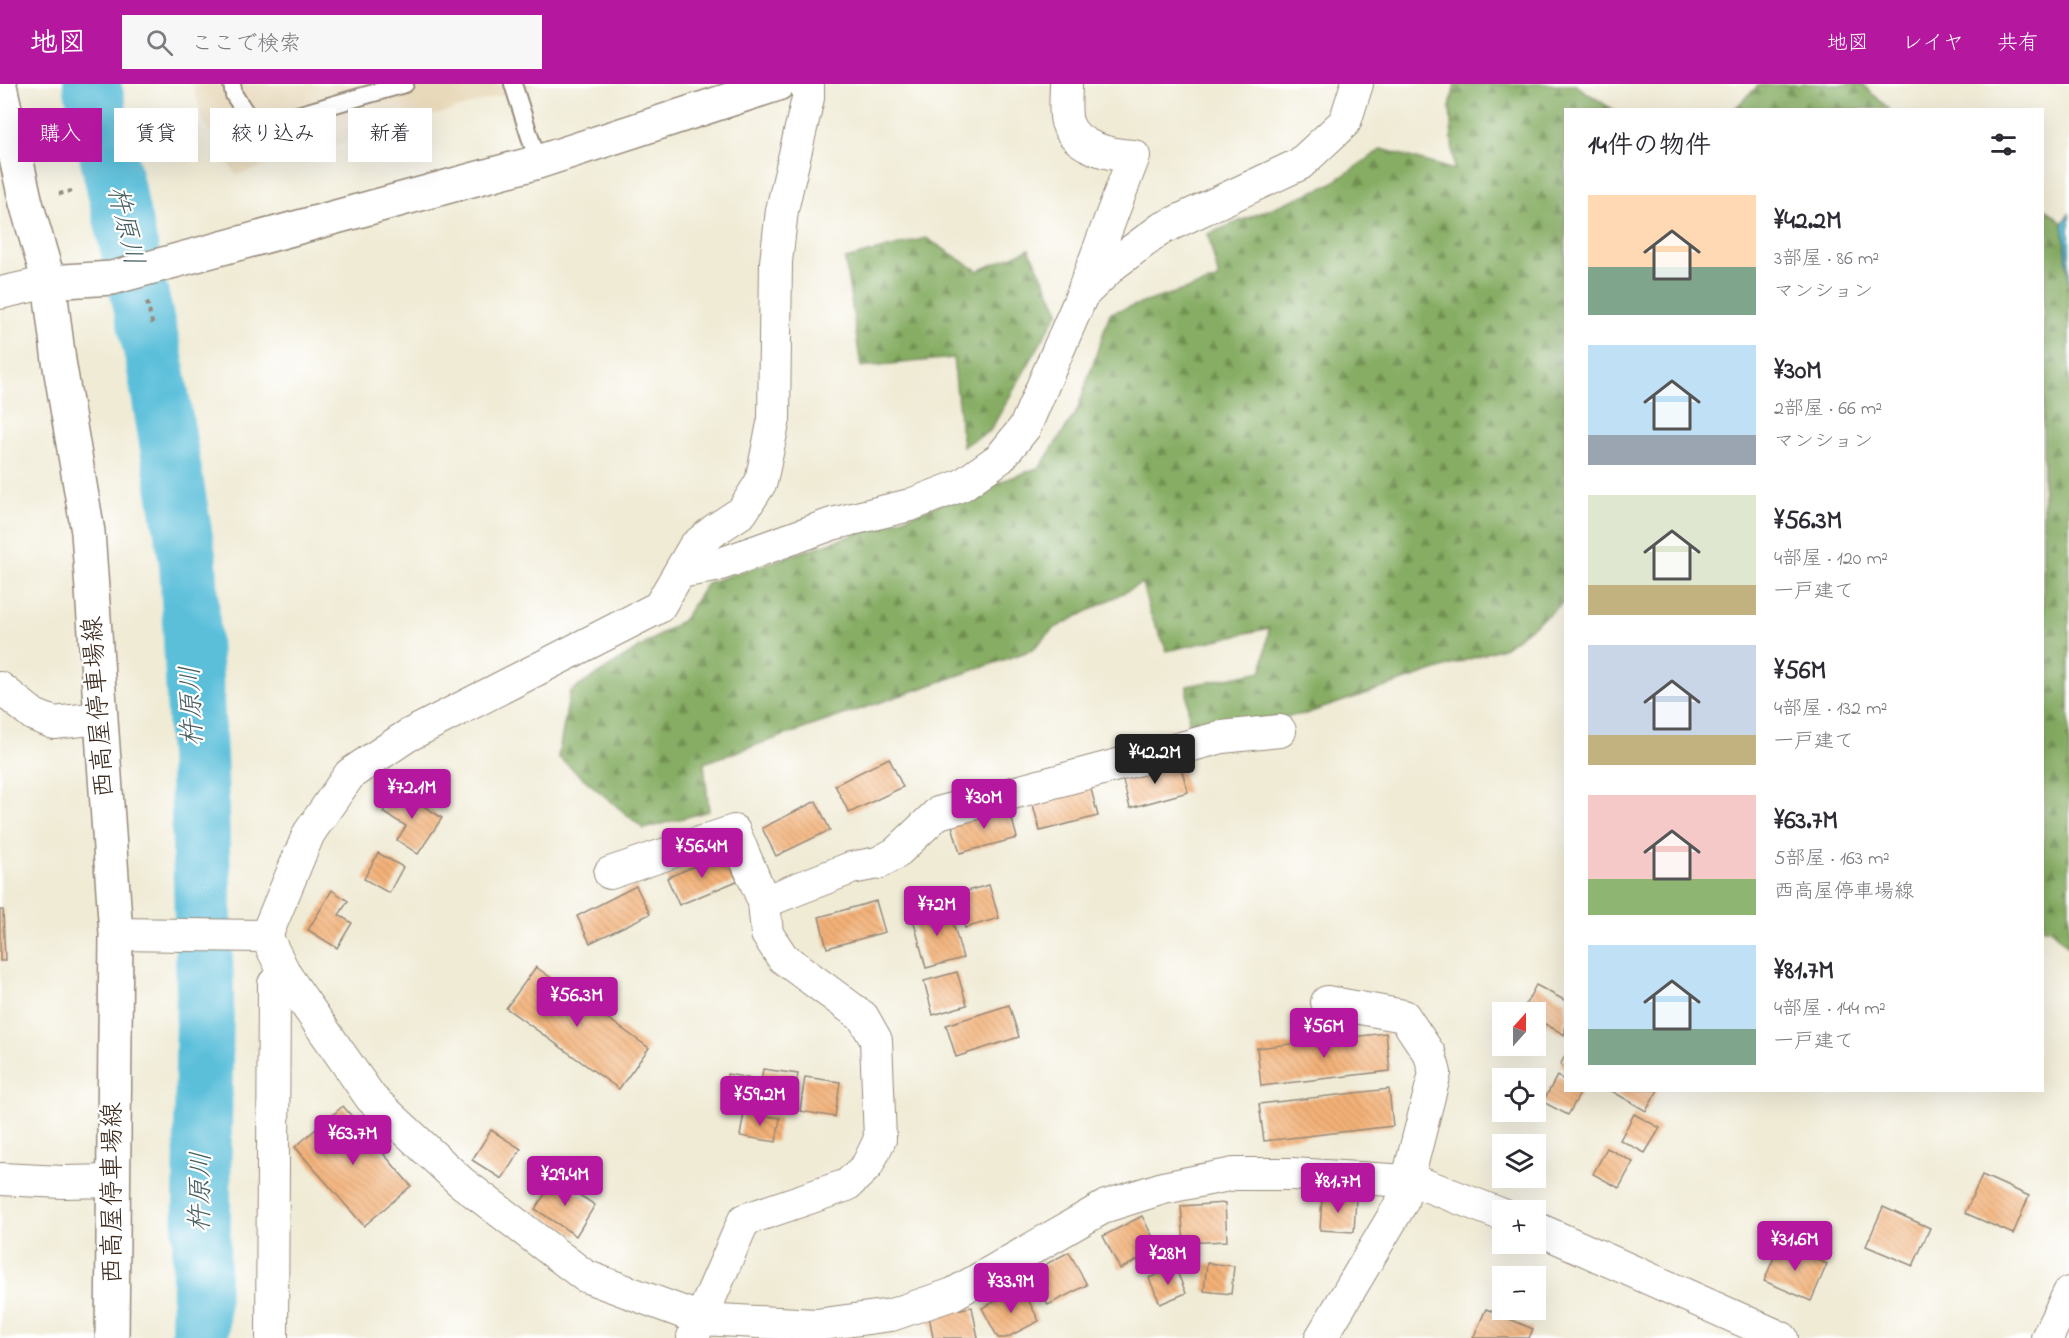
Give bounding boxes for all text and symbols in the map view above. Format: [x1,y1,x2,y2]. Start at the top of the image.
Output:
search box [122,15,542,69]
text: 地図 [30,24,86,65]
icon: search [143,26,176,59]
text: ここで検索 [191,29,301,61]
text: 地図 [1827,29,1869,59]
text: レイヤ [1902,29,1964,59]
text: 共有 [1997,29,2039,59]
chip: 購入 [18,108,102,162]
chip: 賃貸 [114,108,198,162]
chip: 絞り込み [210,108,336,162]
chip: 新着 [348,108,432,162]
text: 14件の物件 [1588,128,1711,166]
icon: filters [1987,128,2020,161]
water label: 杵原川 [96,182,152,270]
text: ¥42.2M [1774,203,1842,241]
icon: home [1636,219,1708,291]
text: 3部屋 · 86 m² [1774,245,1879,274]
text: マンション [1774,278,1873,307]
text: ¥30M [1774,353,1822,391]
icon: home [1636,369,1708,441]
text: 2部屋 · 66 m² [1774,395,1882,424]
text: マンション [1774,428,1873,457]
text: ¥56.3M [1774,503,1842,541]
icon: home [1636,519,1708,591]
text: 4部屋 · 120 m² [1774,545,1888,574]
text: 一戸建て [1774,578,1854,607]
street label: 西高屋停車場線 [75,615,125,799]
text: ¥56M [1774,653,1826,691]
water label: 杵原川 [172,665,214,747]
icon: home [1636,669,1708,741]
text: 4部屋 · 132 m² [1774,695,1888,724]
text: 一戸建て [1774,728,1854,757]
pin: ¥42.2M [1106,734,1204,785]
text: ¥42.2M [1129,739,1181,768]
pin: ¥72.1M [363,769,461,820]
text: ¥72.1M [388,774,436,803]
pin: ¥30M [948,779,1020,830]
text: ¥30M [966,784,1002,813]
text: ¥63.7M [1774,803,1838,841]
icon: home [1636,819,1708,891]
pin: ¥56.4M [653,828,751,879]
text: ¥56.4M [676,833,728,862]
text: 5部屋 · 163 m² [1774,845,1890,874]
text: 西高屋停車場線 [1774,878,1914,907]
pin: ¥72M [901,886,973,937]
text: ¥72M [918,891,956,920]
text: ¥81.7M [1774,953,1834,991]
icon: home [1636,969,1708,1041]
pin: ¥56.3M [528,977,626,1028]
text: ¥56.3M [551,982,603,1011]
text: 4部屋 · 144 m² [1774,995,1886,1024]
north arrow [1492,1002,1546,1056]
map controls [1492,1002,1546,1320]
pin: ¥56M [1288,1008,1360,1059]
text: ¥56M [1304,1013,1344,1042]
text: 一戸建て [1774,1028,1854,1057]
button: locate [1492,1068,1546,1122]
pin: ¥59.2M [711,1076,809,1127]
text: ¥59.2M [734,1081,786,1110]
street label: 西高屋停車場線 [95,1102,133,1284]
pin: ¥63.7M [304,1115,402,1166]
text: ¥63.7M [328,1120,378,1149]
button: layers [1492,1134,1546,1188]
water label: 杵原川 [182,1151,222,1233]
pin: ¥29.4M [516,1156,614,1207]
text: ¥29.4M [541,1161,589,1190]
pin: ¥81.7M [1289,1163,1387,1214]
text: ¥81.7M [1315,1168,1361,1197]
button: + [1492,1200,1546,1254]
pin: ¥31.6M [1746,1221,1844,1272]
text: ¥31.6M [1771,1226,1819,1255]
pin: ¥28M [1132,1235,1204,1286]
text: ¥28M [1149,1240,1187,1269]
pin: ¥33.9M [962,1263,1060,1314]
button: − [1492,1266,1546,1320]
text: ¥33.9M [988,1268,1034,1297]

